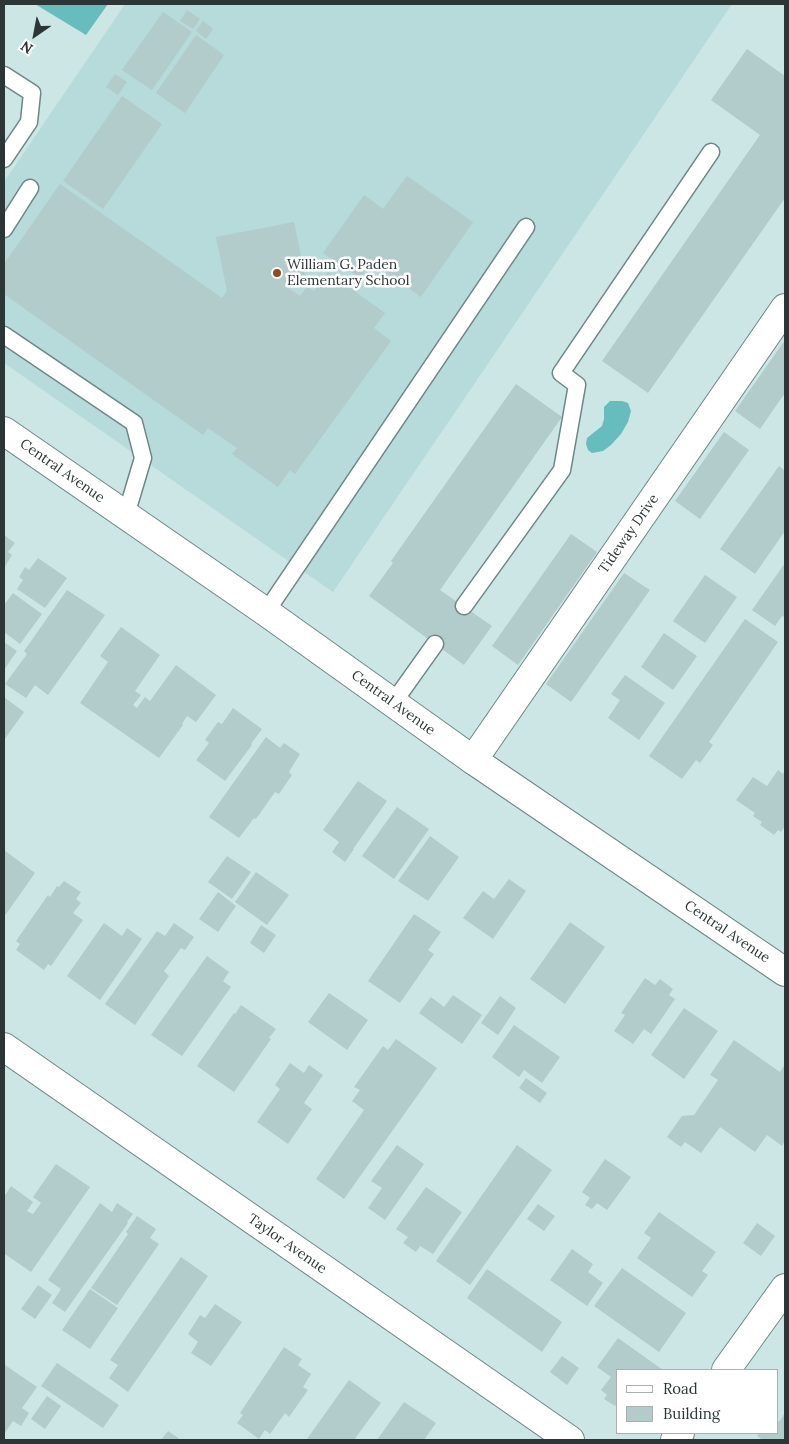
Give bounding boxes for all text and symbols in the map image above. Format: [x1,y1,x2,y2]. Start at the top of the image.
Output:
north arrow [10,10,60,60]
text: N [17,37,36,58]
place label: William G. Paden Elementary School [287,257,410,290]
marker: William G. Paden Elementary School [271,267,283,279]
street label: Central Avenue [16,436,108,506]
street label: Tideway Drive [595,491,663,577]
street label: Central Avenue [348,667,438,739]
street label: Central Avenue [681,897,773,967]
street label: Taylor Avenue [244,1211,330,1277]
legend [616,1369,779,1434]
text: Road [663,1379,698,1398]
text: Building [663,1404,720,1423]

